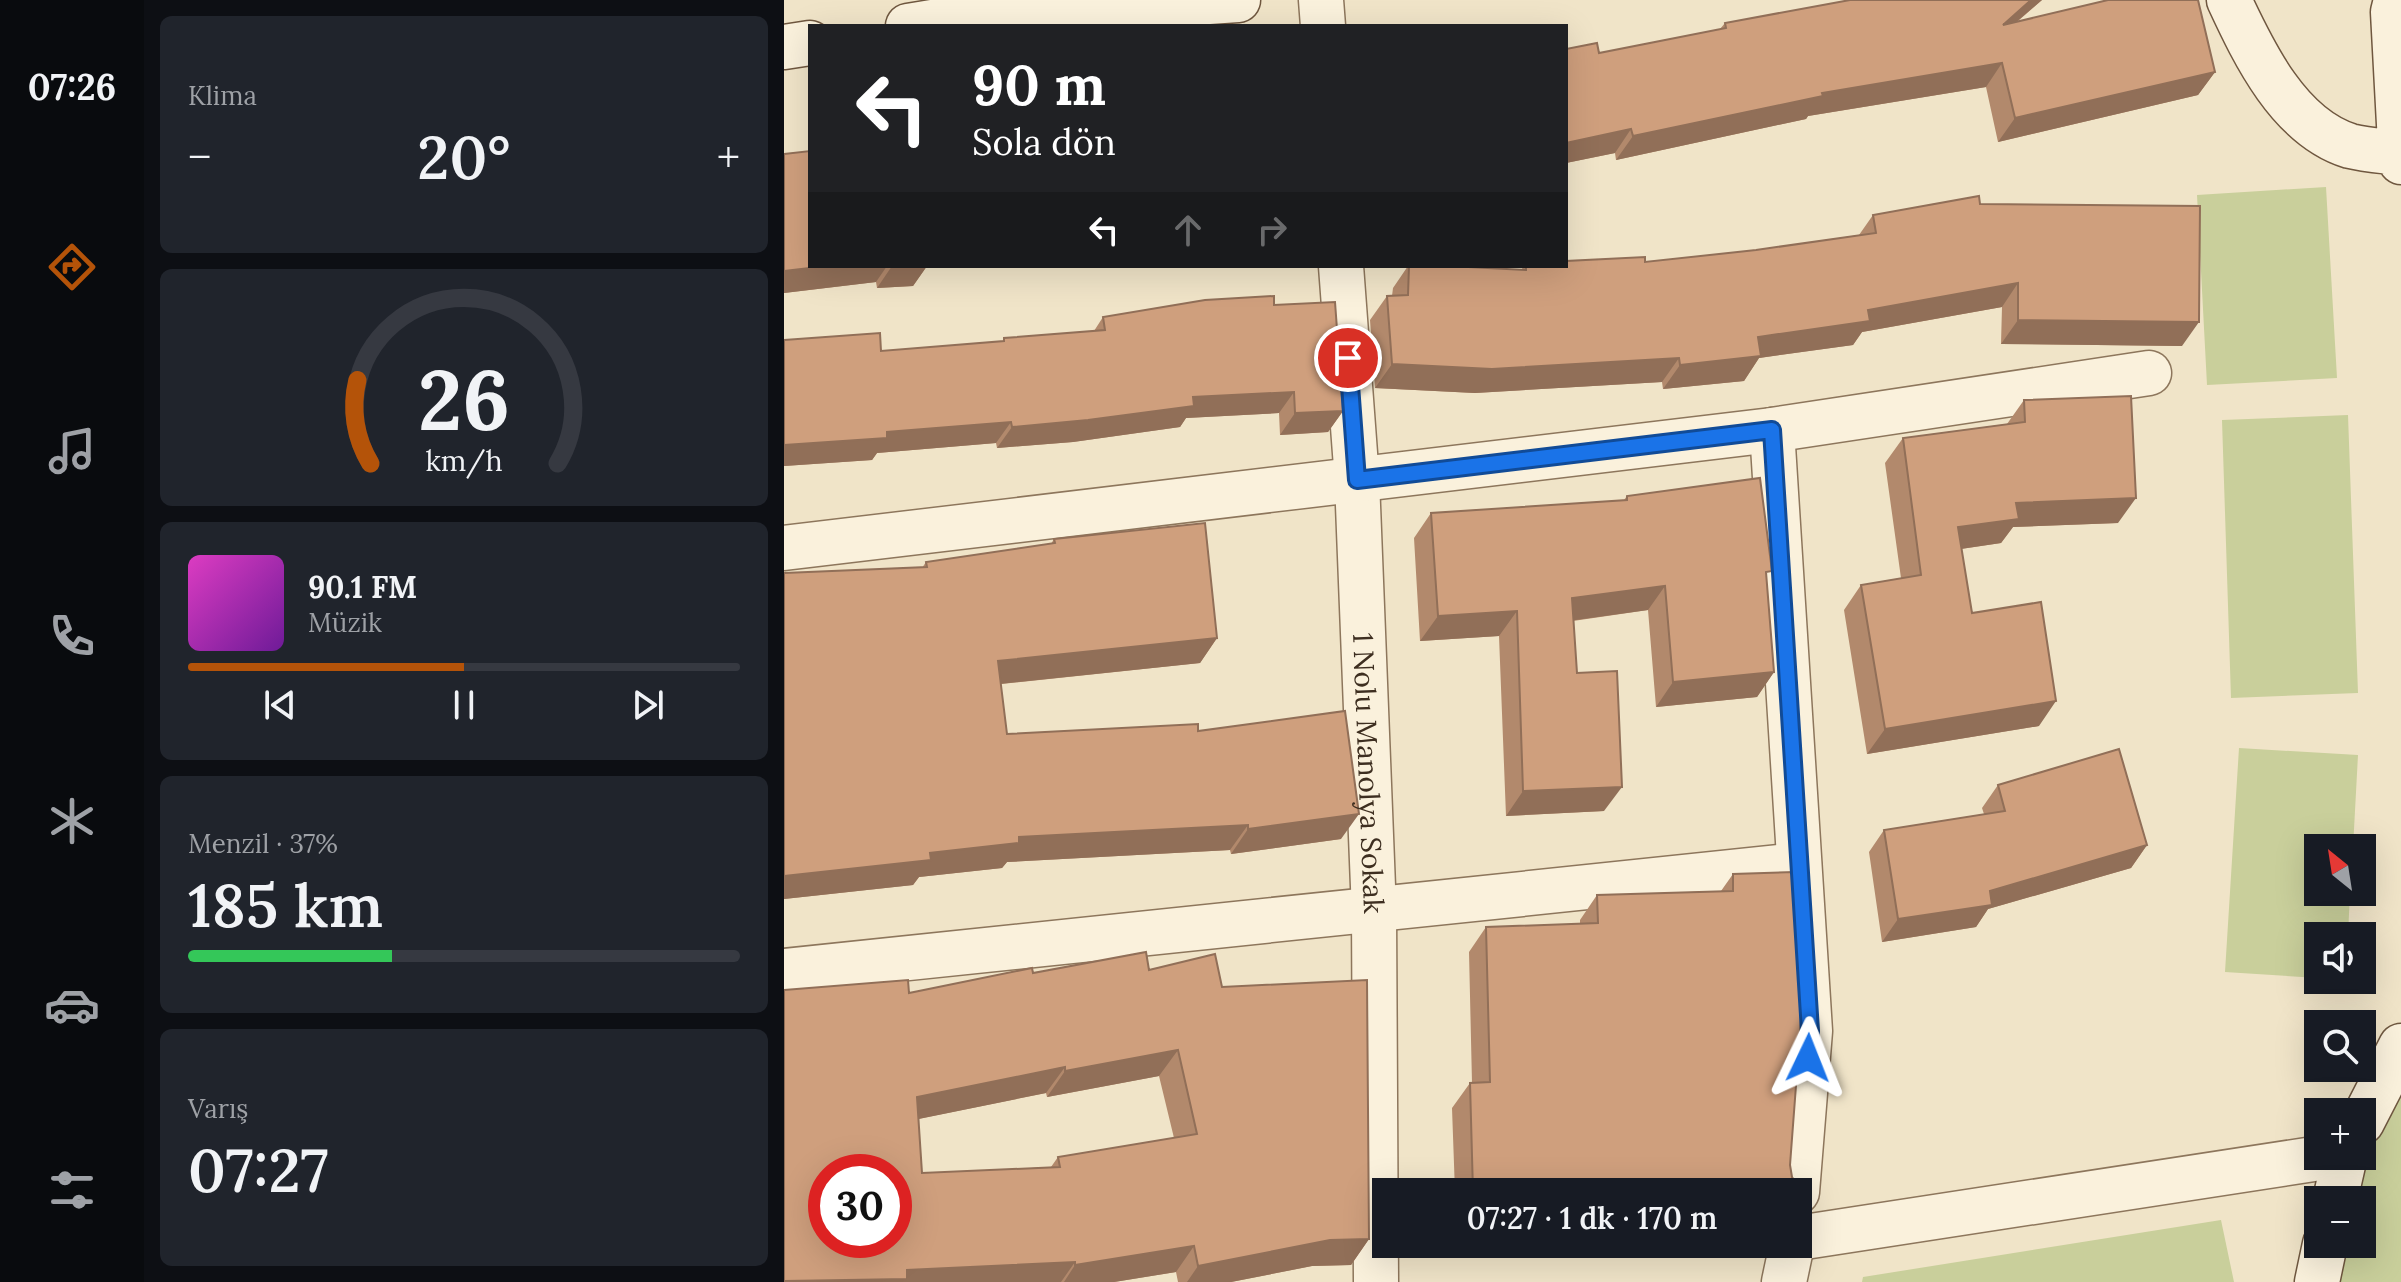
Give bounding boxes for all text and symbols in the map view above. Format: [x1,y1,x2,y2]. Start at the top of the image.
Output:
text: 90 m [972,49,1106,120]
icon: left [840,56,944,160]
text: 07:26 [28,64,116,110]
text: Klima [188,79,257,112]
text: 20° [417,119,511,195]
text: Sola dön [972,119,1116,165]
text: − [188,129,211,185]
text: + [717,129,740,185]
icon: left [1082,208,1126,252]
icon: ahead [1166,208,1210,252]
icon: right [1250,208,1294,252]
icon: directions [44,239,100,295]
pin [1314,324,1382,392]
icon: arrive [1326,336,1370,380]
text: 26 [418,345,510,452]
icon: music [44,423,100,479]
text: km/h [425,442,503,479]
text: 90.1 FM [308,568,417,606]
text: Müzik [308,606,382,639]
icon: phone [44,608,100,664]
street label: 1 Nolu Manolya Sokak [1345,632,1392,914]
icon: previous [258,683,302,727]
icon: pause [442,683,486,727]
icon: next [626,683,670,727]
icon: climate [44,793,100,849]
text: Menzil · 37% [188,827,338,860]
north arrow [2304,834,2376,906]
map controls [2304,834,2376,1258]
text: 185 km [188,867,383,943]
button: sound [2304,922,2376,994]
icon: car [44,977,100,1033]
button: search [2304,1010,2376,1082]
position arrow [1766,1016,1850,1100]
text: Varış [188,1092,248,1125]
button: + [2304,1098,2376,1170]
text: 07:27 [188,1132,328,1208]
speed limit sign: 30 [808,1154,912,1258]
icon: filters [44,1162,100,1218]
button: − [2304,1186,2376,1258]
text: 07:27 · 1 dk · 170 m [1467,1199,1717,1237]

